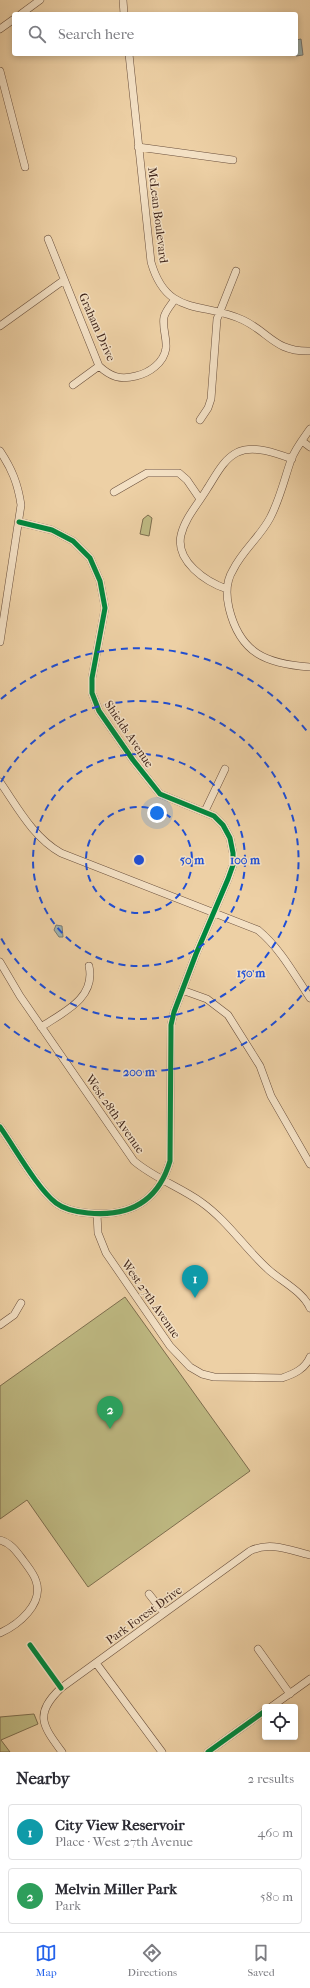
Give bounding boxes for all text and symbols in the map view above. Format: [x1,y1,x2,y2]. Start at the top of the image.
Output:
search box [12,12,298,56]
icon: search [26,23,48,45]
text: Search here [58,25,134,43]
street label: McLean Boulevard [145,166,171,264]
street label: Graham Drive [76,291,118,363]
street label: Shields Avenue [101,698,157,770]
your location [147,803,167,823]
centre of rings [132,853,146,867]
text: 50 m [180,853,205,867]
text: 100 m [230,853,261,867]
text: 150 m [237,966,266,980]
text: 200 m [123,1065,156,1079]
street label: West 28th Avenue [82,1071,147,1156]
street label: West 27th Avenue [118,1256,183,1341]
pin: 1 [182,1265,208,1298]
pin: 2 [97,1396,123,1429]
street label: Park Forest Drive [103,1583,185,1647]
map controls [262,1704,298,1740]
button: locate [262,1704,298,1740]
text: Nearby [16,1768,70,1788]
text: 2 results [248,1771,294,1786]
text: City View Reservoir [55,1816,185,1834]
text: 1 [28,1825,32,1840]
text: 460 m [258,1825,293,1840]
text: Place · West 27th Avenue [55,1834,193,1849]
text: Melvin Miller Park [55,1880,177,1898]
text: 2 [27,1889,33,1904]
text: 580 m [260,1889,293,1904]
text: Park [55,1898,81,1913]
tab: Map [35,1942,57,1979]
tab: Directions [128,1942,177,1979]
tab: Saved [247,1942,275,1979]

